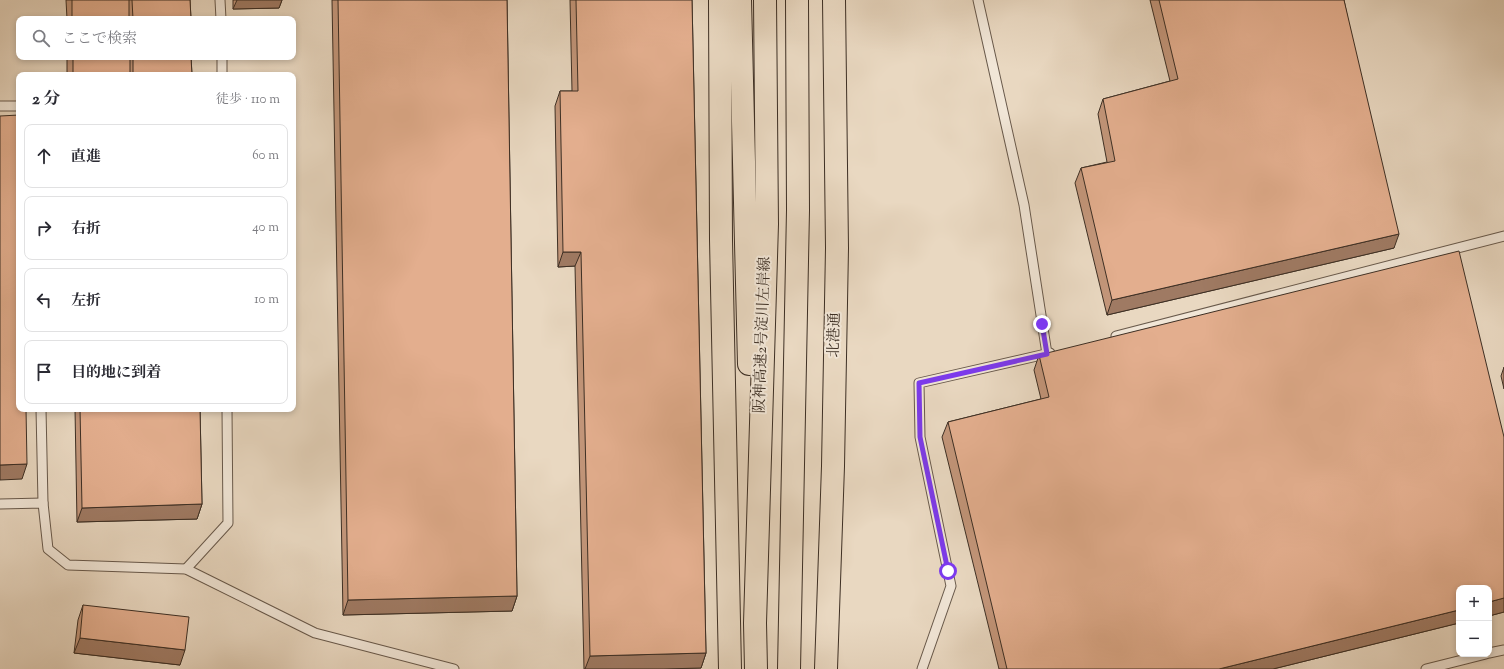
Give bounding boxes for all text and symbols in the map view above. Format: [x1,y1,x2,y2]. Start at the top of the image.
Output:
search box [16,16,296,60]
icon: search [30,27,52,49]
text: ここで検索 [62,29,137,50]
text: 2 分 [32,88,61,112]
text: 徒歩 · 110 m [216,91,280,109]
icon: ahead [33,145,55,167]
text: 直進 [71,147,101,168]
text: 60 m [252,147,279,165]
icon: right [33,217,55,239]
text: 右折 [71,219,101,240]
text: 40 m [252,219,279,237]
street label: 阪神高速2号淀川左岸線 [750,256,776,414]
icon: left [33,289,55,311]
text: 左折 [71,291,101,312]
text: 10 m [254,291,279,309]
street label: 北港通 [824,312,846,358]
route end [1033,315,1051,333]
icon: arrive [33,361,55,383]
text: 目的地に到着 [71,363,161,384]
route start [939,562,957,580]
map controls [1456,585,1492,657]
button: + [1456,585,1492,621]
button: − [1456,621,1492,657]

